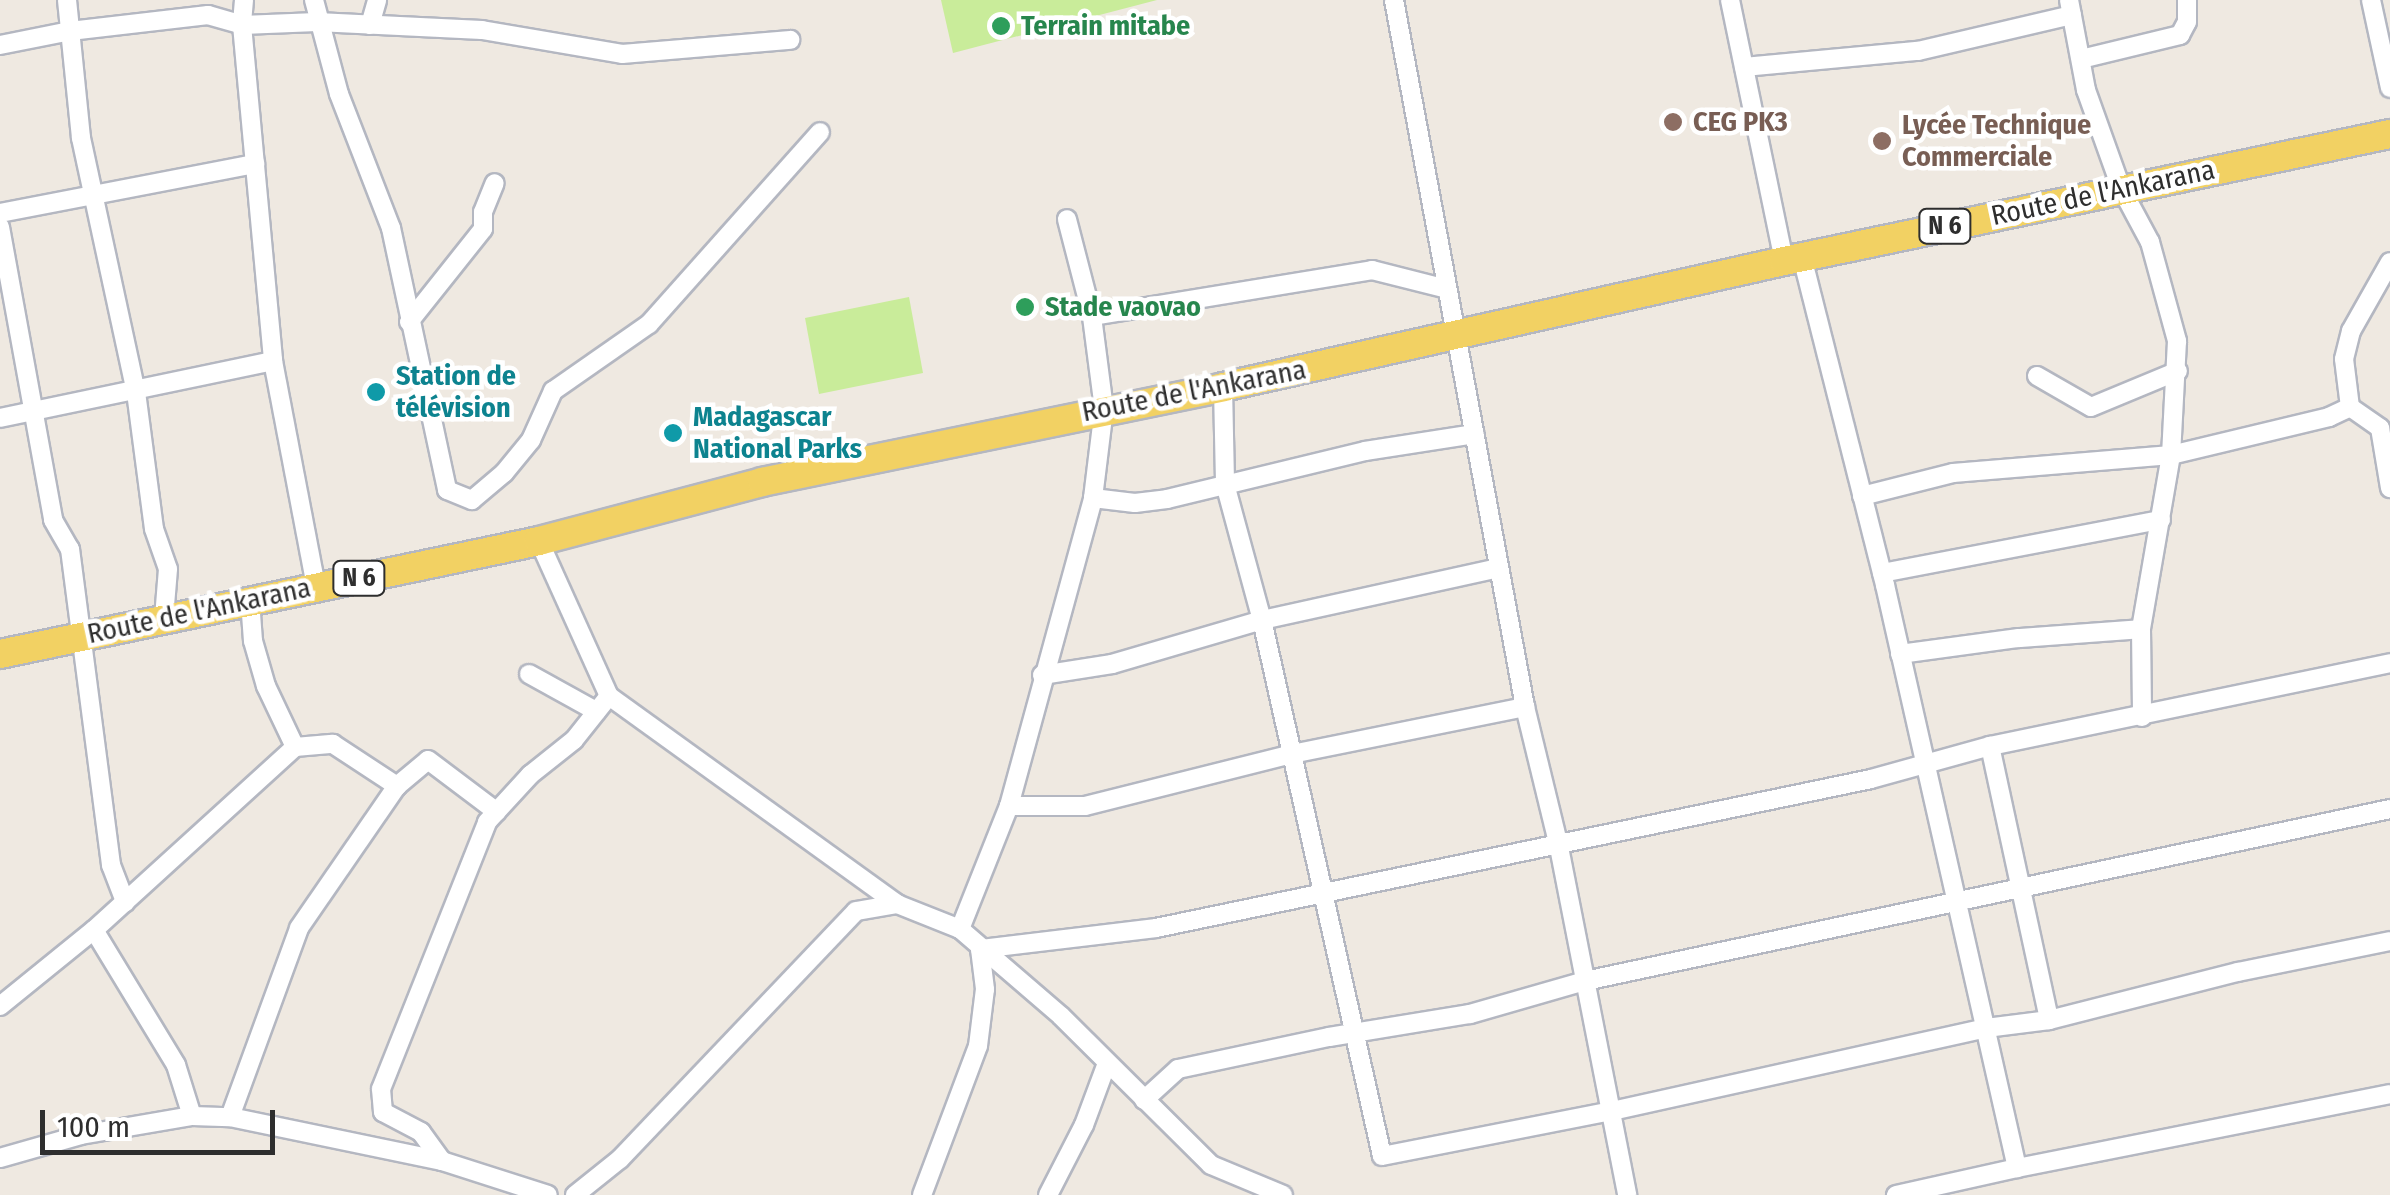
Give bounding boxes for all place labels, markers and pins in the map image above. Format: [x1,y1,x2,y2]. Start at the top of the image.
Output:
place label: Terrain mitabe [1021,9,1190,43]
marker: Terrain mitabe [990,15,1012,37]
place label: CEG PK3 [1693,105,1788,139]
place label: Lycée Technique Commerciale [1902,108,2091,174]
marker: CEG PK3 [1662,111,1684,133]
marker: Lycée Technique Commerciale [1871,130,1893,152]
place label: Stade vaovao [1045,290,1201,324]
marker: Stade vaovao [1014,296,1036,318]
place label: Station de télévision [396,359,516,425]
marker: Station de télévision [365,381,387,403]
place label: Madagascar National Parks [693,400,862,466]
marker: Madagascar National Parks [662,422,684,444]

